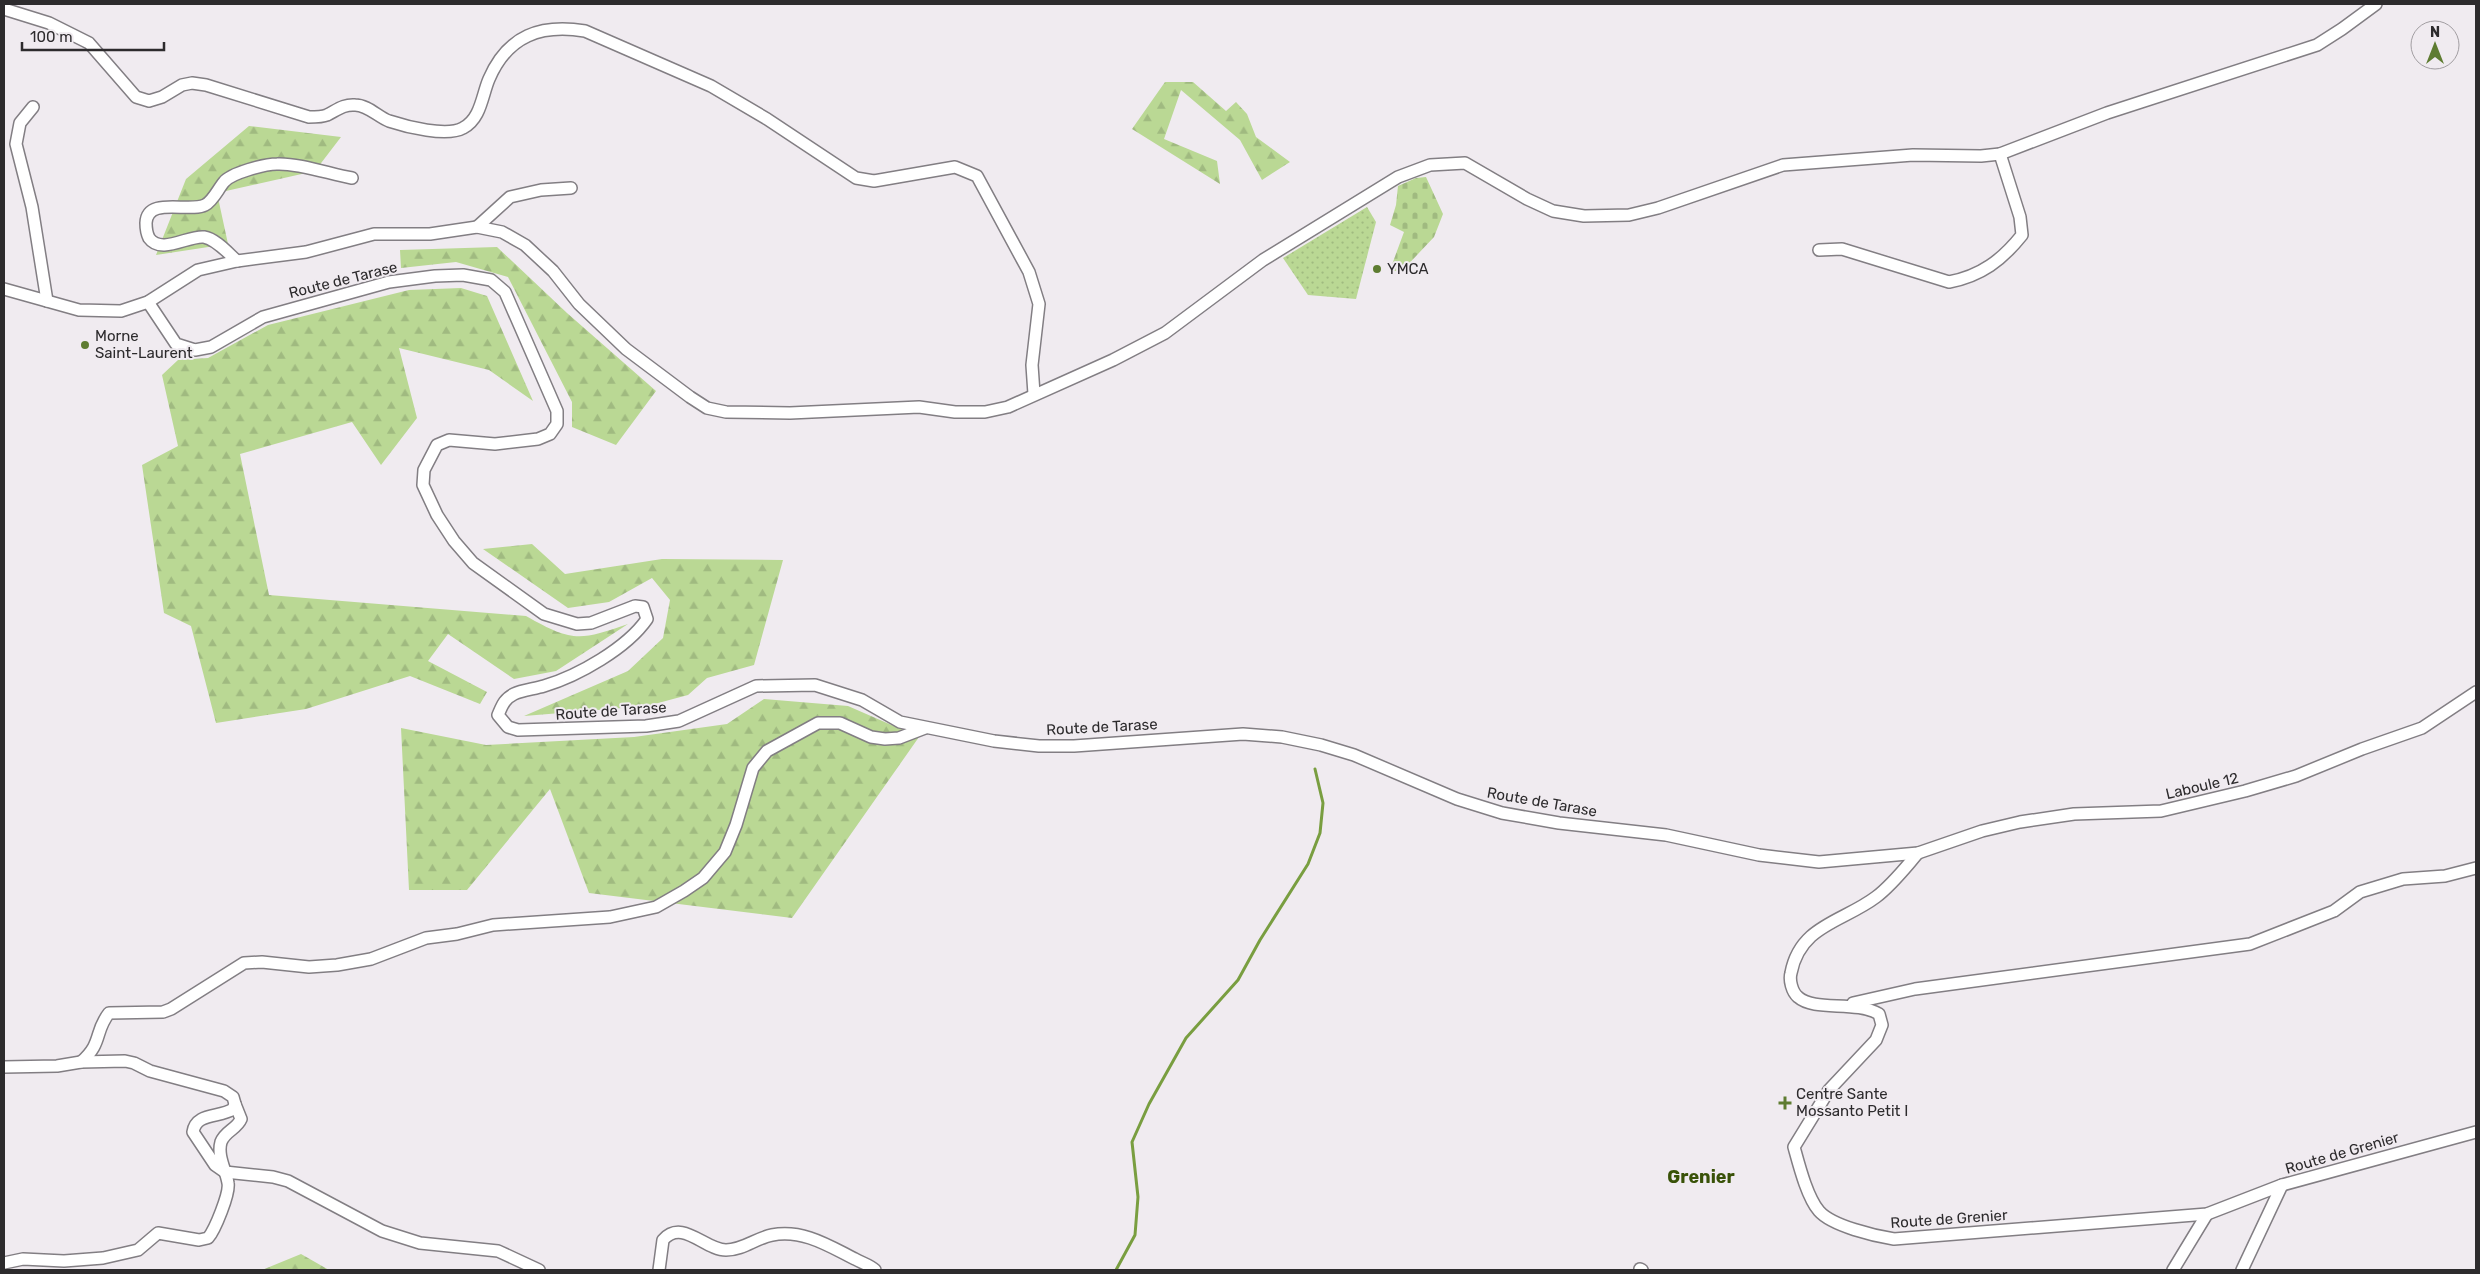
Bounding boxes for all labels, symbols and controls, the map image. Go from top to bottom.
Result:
scale bar [22,20,165,52]
north arrow [2410,20,2460,70]
text: N [2430,24,2440,41]
text: 100 m [30,28,72,46]
street label: Route de Tarase [287,258,399,302]
place label: YMCA [1387,260,1429,278]
marker: YMCA [1371,263,1383,275]
place label: Morne Saint-Laurent [95,327,193,362]
marker: Morne Saint-Laurent [79,339,91,351]
street label: Route de Tarase [555,698,667,724]
street label: Route de Tarase [1046,715,1158,739]
street label: Laboule 12 [2164,769,2240,803]
street label: Route de Tarase [1486,783,1598,821]
place label: Centre Sante Mossanto Petit I [1796,1085,1908,1120]
marker: Centre Sante Mossanto Petit I [1778,1096,1792,1110]
street label: Route de Grenier [2283,1128,2401,1178]
district label: Grenier [1667,1166,1735,1188]
street label: Route de Grenier [1890,1206,2008,1232]

